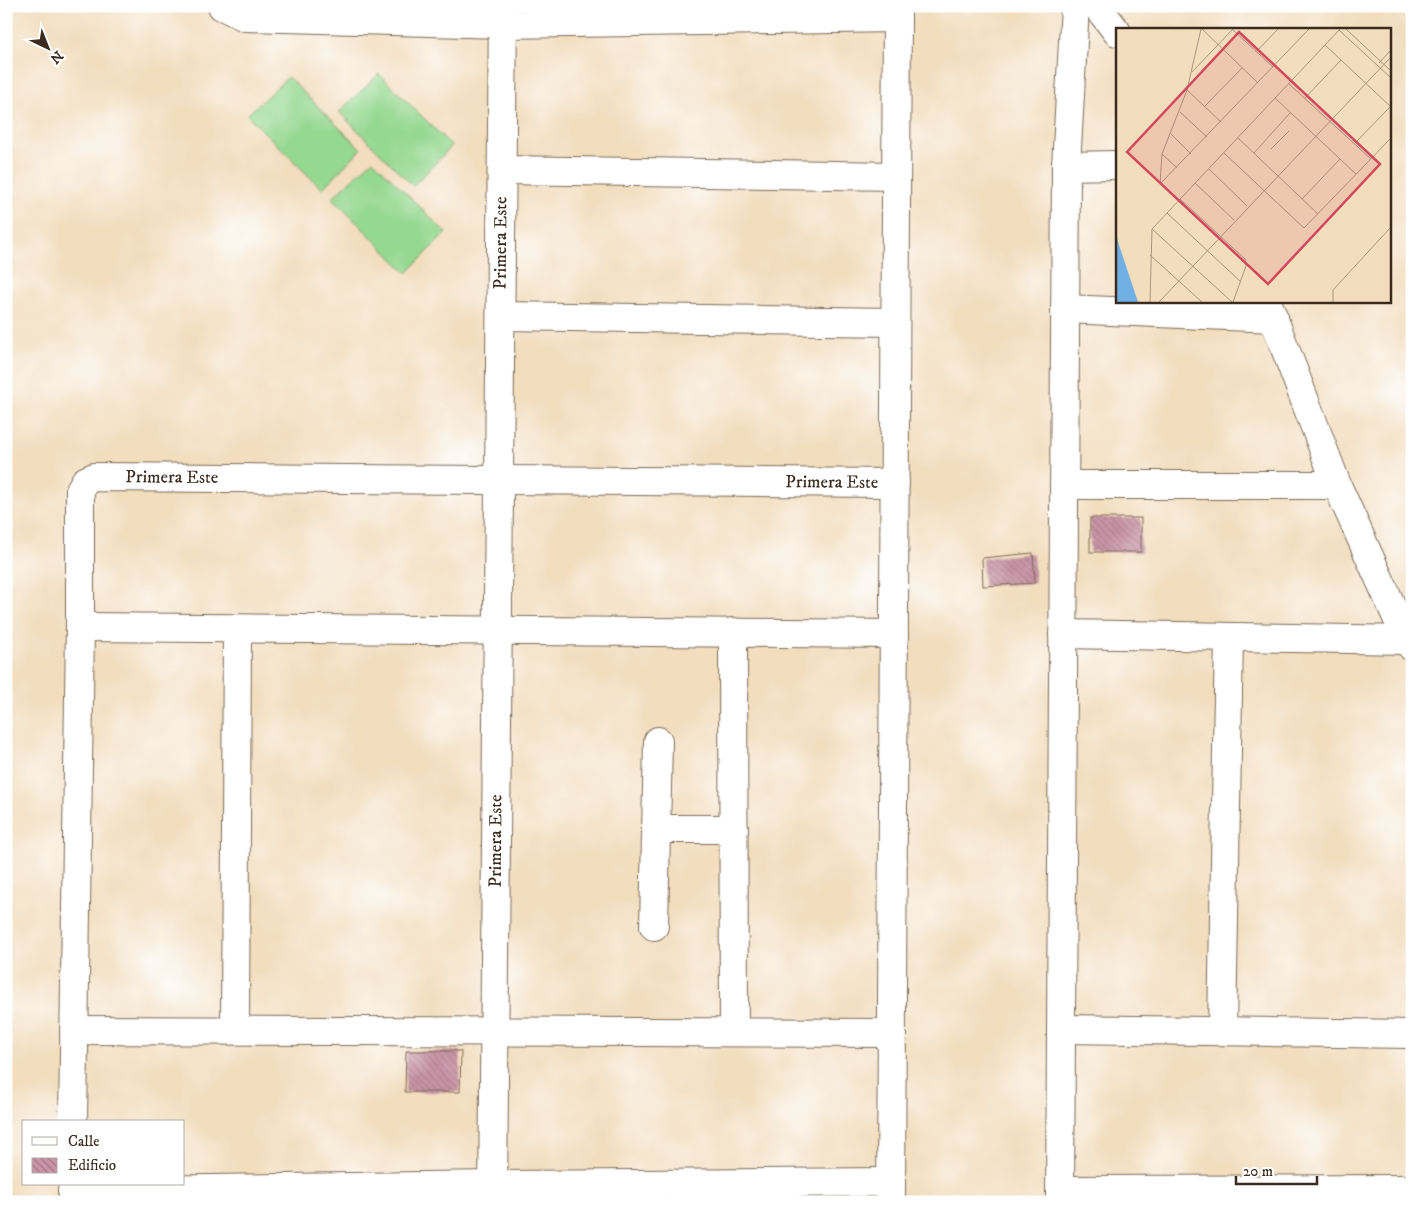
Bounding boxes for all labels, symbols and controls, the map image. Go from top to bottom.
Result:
north arrow [22,22,72,72]
inset map [1116,28,1390,302]
text: N [45,46,67,68]
street label: Primera Este [490,196,512,290]
street label: Primera Este [125,466,218,489]
street label: Primera Este [785,471,878,494]
street label: Primera Este [485,794,507,888]
legend [22,1120,185,1186]
text: Calle [68,1132,100,1151]
scale bar [1236,1153,1317,1185]
text: Edificio [68,1156,116,1175]
text: 20 m [1243,1162,1273,1181]

